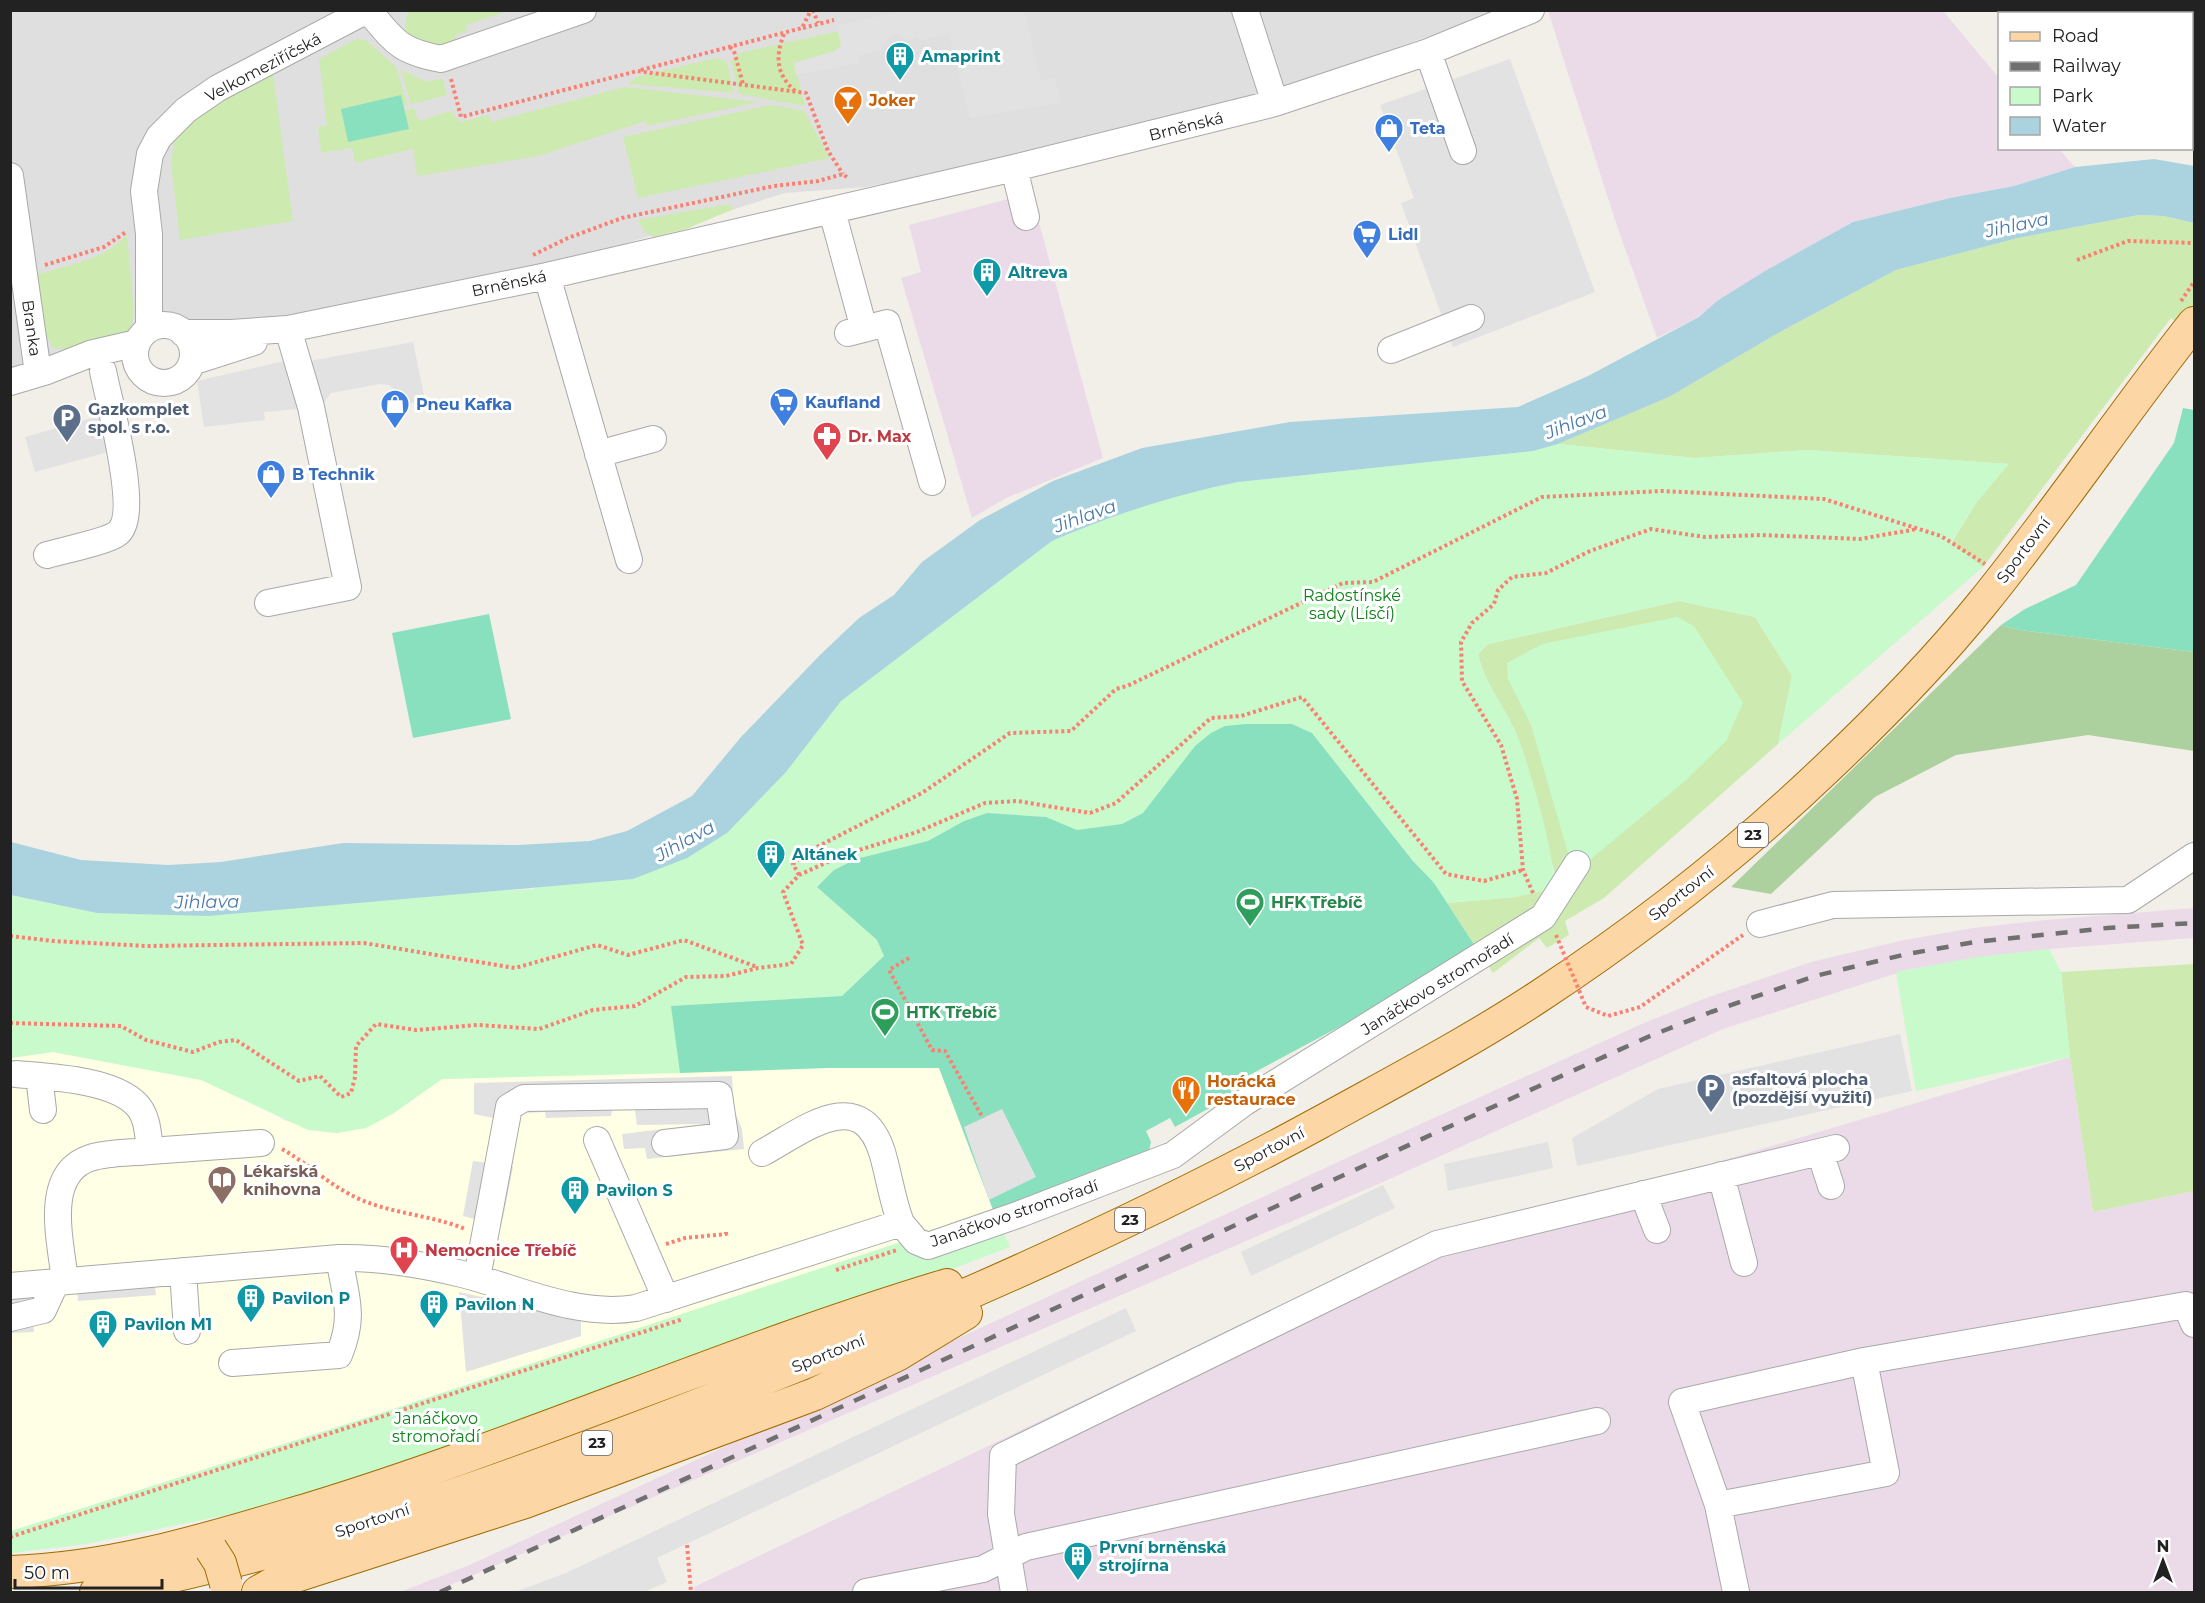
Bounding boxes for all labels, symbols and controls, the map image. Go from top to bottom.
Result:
legend [1998,12,2193,150]
text: Road [2052,25,2099,47]
street label: Velkomeziříčská [202,29,325,106]
building icon: Amaprint [884,40,916,82]
place label: Amaprint [920,47,1001,66]
text: Railway [2052,55,2121,77]
bar icon: Joker [832,84,864,126]
text: Park [2052,85,2093,107]
place label: Joker [868,91,915,110]
street label: Brněnská [1147,108,1225,145]
shop icon: Teta [1373,112,1405,154]
text: Water [2052,115,2107,137]
place label: Teta [1410,119,1446,138]
water label: Jihlava [1982,208,2051,243]
supermarket icon: Lidl [1351,218,1383,260]
place label: Lidl [1388,225,1418,244]
building icon: Altreva [971,256,1003,298]
place label: Altreva [1007,263,1068,282]
street label: Brněnská [470,266,548,301]
street label: Branka [18,299,45,358]
supermarket icon: Kaufland [768,386,800,428]
shop icon: Pneu Kafka [379,388,411,430]
place label: Kaufland [805,393,881,412]
place label: Pneu Kafka [416,395,512,414]
place label: Gazkomplet spol. s r.o. [88,400,189,437]
water label: Jihlava [1541,400,1610,444]
parking icon: Gazkomplet spol. s r.o. [51,402,83,444]
pharmacy icon: Dr. Max [811,420,843,462]
place label: Dr. Max [848,427,912,446]
shop icon: B Technik [255,458,287,500]
place label: B Technik [292,465,375,484]
water label: Jihlava [1050,495,1119,538]
street label: Sportovní [1993,513,2055,587]
park label: Radostínské sady (Lísčí) [1303,586,1401,623]
water label: Jihlava [651,816,719,867]
road number: 23 [1738,823,1768,847]
building icon: Altánek [755,838,787,880]
place label: Altánek [791,845,858,864]
street label: Sportovní [1645,862,1718,925]
sports icon: HFK Třebíč [1234,886,1266,928]
water label: Jihlava [174,890,239,914]
place label: HFK Třebíč [1271,893,1363,912]
street label: Janáčkovo stromořadí [1357,929,1518,1040]
sports icon: HTK Třebíč [869,996,901,1038]
place label: HTK Třebíč [906,1003,998,1022]
place label: asfaltová plocha (pozdější využití) [1732,1070,1872,1107]
place label: Horácká restaurace [1207,1072,1296,1109]
parking icon: asfaltová plocha (pozdější využití) [1695,1072,1727,1114]
restaurant icon: Horácká restaurace [1170,1074,1202,1116]
street label: Sportovní [1231,1123,1308,1176]
place label: Lékařská knihovna [243,1162,321,1199]
library icon: Lékařská knihovna [206,1164,238,1206]
building icon: Pavilon S [559,1174,591,1216]
street label: Janáčkovo stromořadí [927,1176,1101,1251]
place label: Pavilon S [596,1181,673,1200]
road number: 23 [1115,1208,1145,1232]
hospital icon: Nemocnice Třebíč [388,1234,420,1276]
place label: Nemocnice Třebíč [425,1241,577,1260]
building icon: Pavilon P [235,1282,267,1324]
building icon: Pavilon N [418,1288,450,1330]
place label: Pavilon P [272,1289,350,1308]
place label: Pavilon N [455,1295,534,1314]
building icon: Pavilon M1 [87,1308,119,1350]
place label: Pavilon M1 [124,1315,212,1334]
street label: Sportovní [789,1330,868,1377]
park label: Janáčkovo stromořadí [392,1409,481,1446]
road number: 23 [582,1431,612,1455]
street label: Sportovní [333,1499,412,1541]
north arrow [2133,1531,2193,1591]
text: N [2157,1537,2169,1556]
place label: První brněnská strojírna [1099,1538,1227,1575]
building icon: První brněnská strojírna [1062,1540,1094,1582]
scale bar [15,1552,162,1590]
text: 50 m [24,1562,70,1584]

